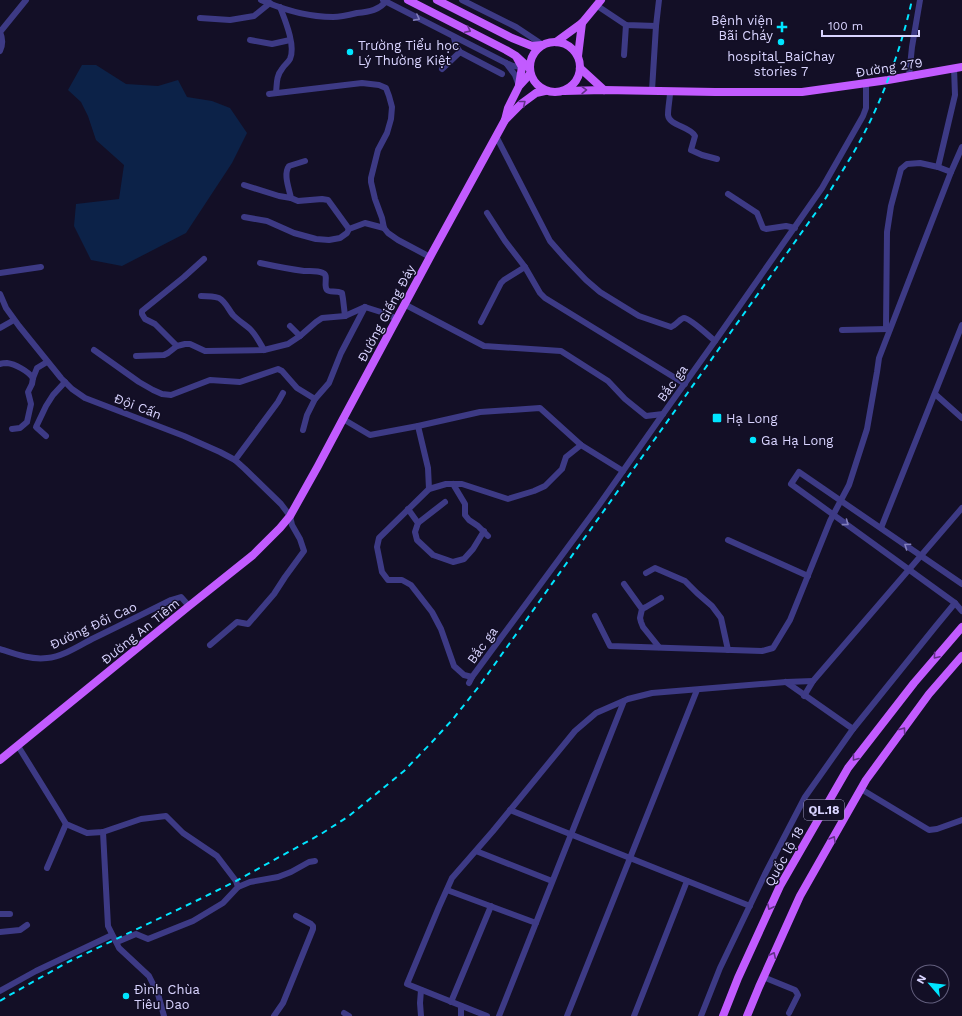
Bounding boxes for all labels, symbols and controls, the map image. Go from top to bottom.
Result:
scale bar [822,12,919,38]
one-way arrow [413,13,420,21]
place label: Bệnh viện Bãi Cháy [711,13,773,43]
text: 100 m [828,19,863,33]
marker: Bệnh viện Bãi Cháy [776,21,788,33]
one-way arrow [464,25,471,33]
marker: hospital_BaiChay stories 7 [776,37,786,47]
place label: Trường Tiểu học Lý Thường Kiệt [358,38,459,68]
marker: Trường Tiểu học Lý Thường Kiệt [345,47,355,57]
place label: hospital_BaiChay stories 7 [727,49,835,79]
street label: Đường 279 [855,55,924,80]
one-way arrow [581,86,587,94]
one-way arrow [519,100,526,107]
street label: Đường Giếng Đáy [355,262,419,364]
street label: Bắc ga [654,361,691,405]
street label: Đội Cấn [112,391,164,422]
place label: Hạ Long [726,411,777,426]
marker: Hạ Long [711,412,723,424]
place label: Ga Hạ Long [761,433,833,448]
marker: Ga Hạ Long [748,435,758,445]
one-way arrow [841,518,848,525]
one-way arrow [904,543,911,551]
street label: Đường An Tiêm [98,595,182,667]
street label: Đường Đồi Cao [47,599,139,652]
street label: Bắc ga [464,623,501,667]
one-way arrow [934,652,941,659]
one-way arrow [898,727,906,734]
one-way arrow [853,753,860,760]
road number: QL.18 [804,800,844,820]
street label: Quốc lộ 18 [762,824,807,889]
one-way arrow [828,836,835,843]
one-way arrow [767,904,775,911]
one-way arrow [769,951,777,958]
north arrow [910,964,950,1004]
text: N [914,973,929,986]
place label: Đình Chùa Tiêu Dao [134,982,200,1012]
marker: Đình Chùa Tiêu Dao [121,991,131,1001]

